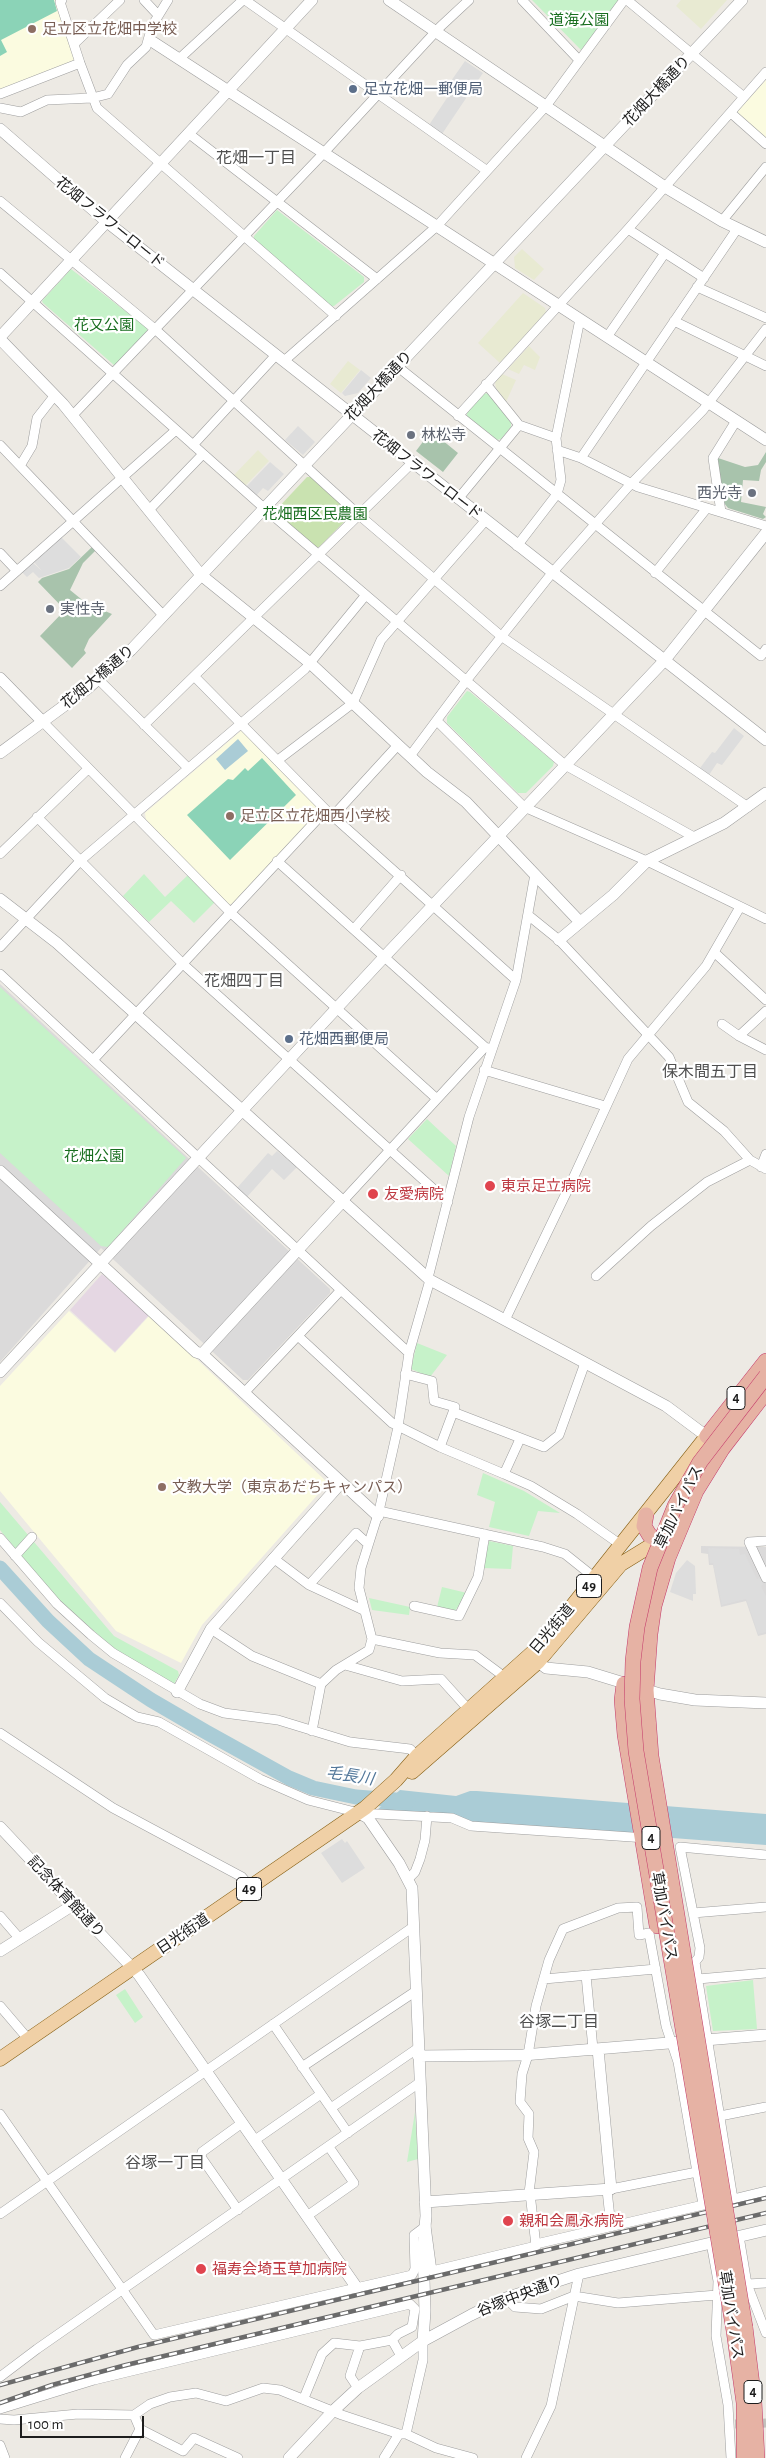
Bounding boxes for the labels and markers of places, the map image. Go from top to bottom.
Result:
place label: 足立区立花畑中学校 [42,20,177,38]
marker: 足立区立花畑中学校 [26,23,38,35]
place label: 足立花畑一郵便局 [363,80,483,98]
marker: 足立花畑一郵便局 [347,83,359,95]
place label: 林松寺 [421,426,466,444]
marker: 林松寺 [405,429,417,441]
place label: 西光寺 [697,484,742,502]
marker: 西光寺 [746,487,758,499]
place label: 実性寺 [60,600,105,618]
marker: 実性寺 [44,603,56,615]
place label: 足立区立花畑西小学校 [240,807,390,825]
marker: 足立区立花畑西小学校 [224,810,236,822]
place label: 花畑西郵便局 [299,1030,389,1048]
marker: 花畑西郵便局 [283,1033,295,1045]
place label: 東京足立病院 [501,1177,591,1195]
marker: 東京足立病院 [483,1179,497,1193]
place label: 友愛病院 [384,1185,444,1203]
marker: 友愛病院 [366,1187,380,1201]
place label: 文教大学（東京あだちキャンパス） [172,1478,412,1496]
marker: 文教大学（東京あだちキャンパス） [156,1481,168,1493]
place label: 親和会鳳永病院 [519,2212,624,2230]
marker: 親和会鳳永病院 [501,2214,515,2228]
place label: 福寿会埼玉草加病院 [212,2260,347,2278]
marker: 福寿会埼玉草加病院 [194,2262,208,2276]

